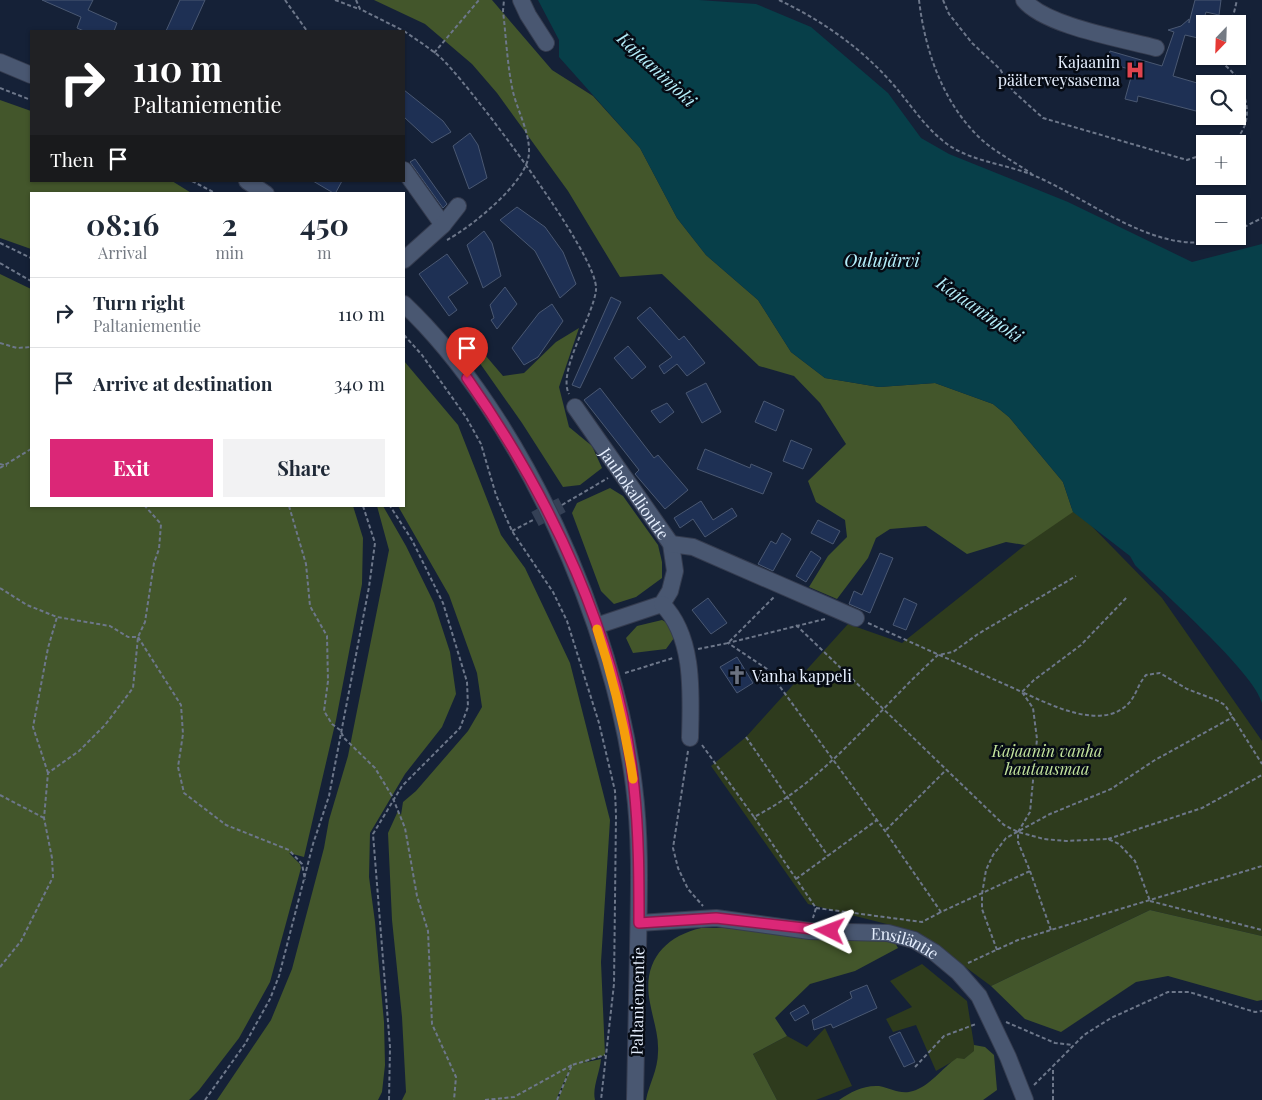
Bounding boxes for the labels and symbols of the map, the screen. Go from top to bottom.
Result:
north arrow [1196,15,1246,65]
water label: Kajaaninjoki [612,26,702,112]
place label: Kajaanin pääterveysasema [998,51,1120,90]
hospital icon: Kajaanin pääterveysasema [1124,59,1146,81]
water label: Oulujärvi [844,248,920,272]
water label: Kajaaninjoki [931,270,1028,348]
pin [446,327,488,378]
street label: Jauhokalliontie [595,442,675,543]
church icon: Vanha kappeli [726,664,748,686]
place label: Vanha kappeli [751,665,852,686]
park label: Kajaanin vanha hautausmaa [991,740,1102,779]
position arrow [803,904,855,956]
street label: Ensiläntie [871,922,944,963]
street label: Paltaniementie [626,947,648,1055]

